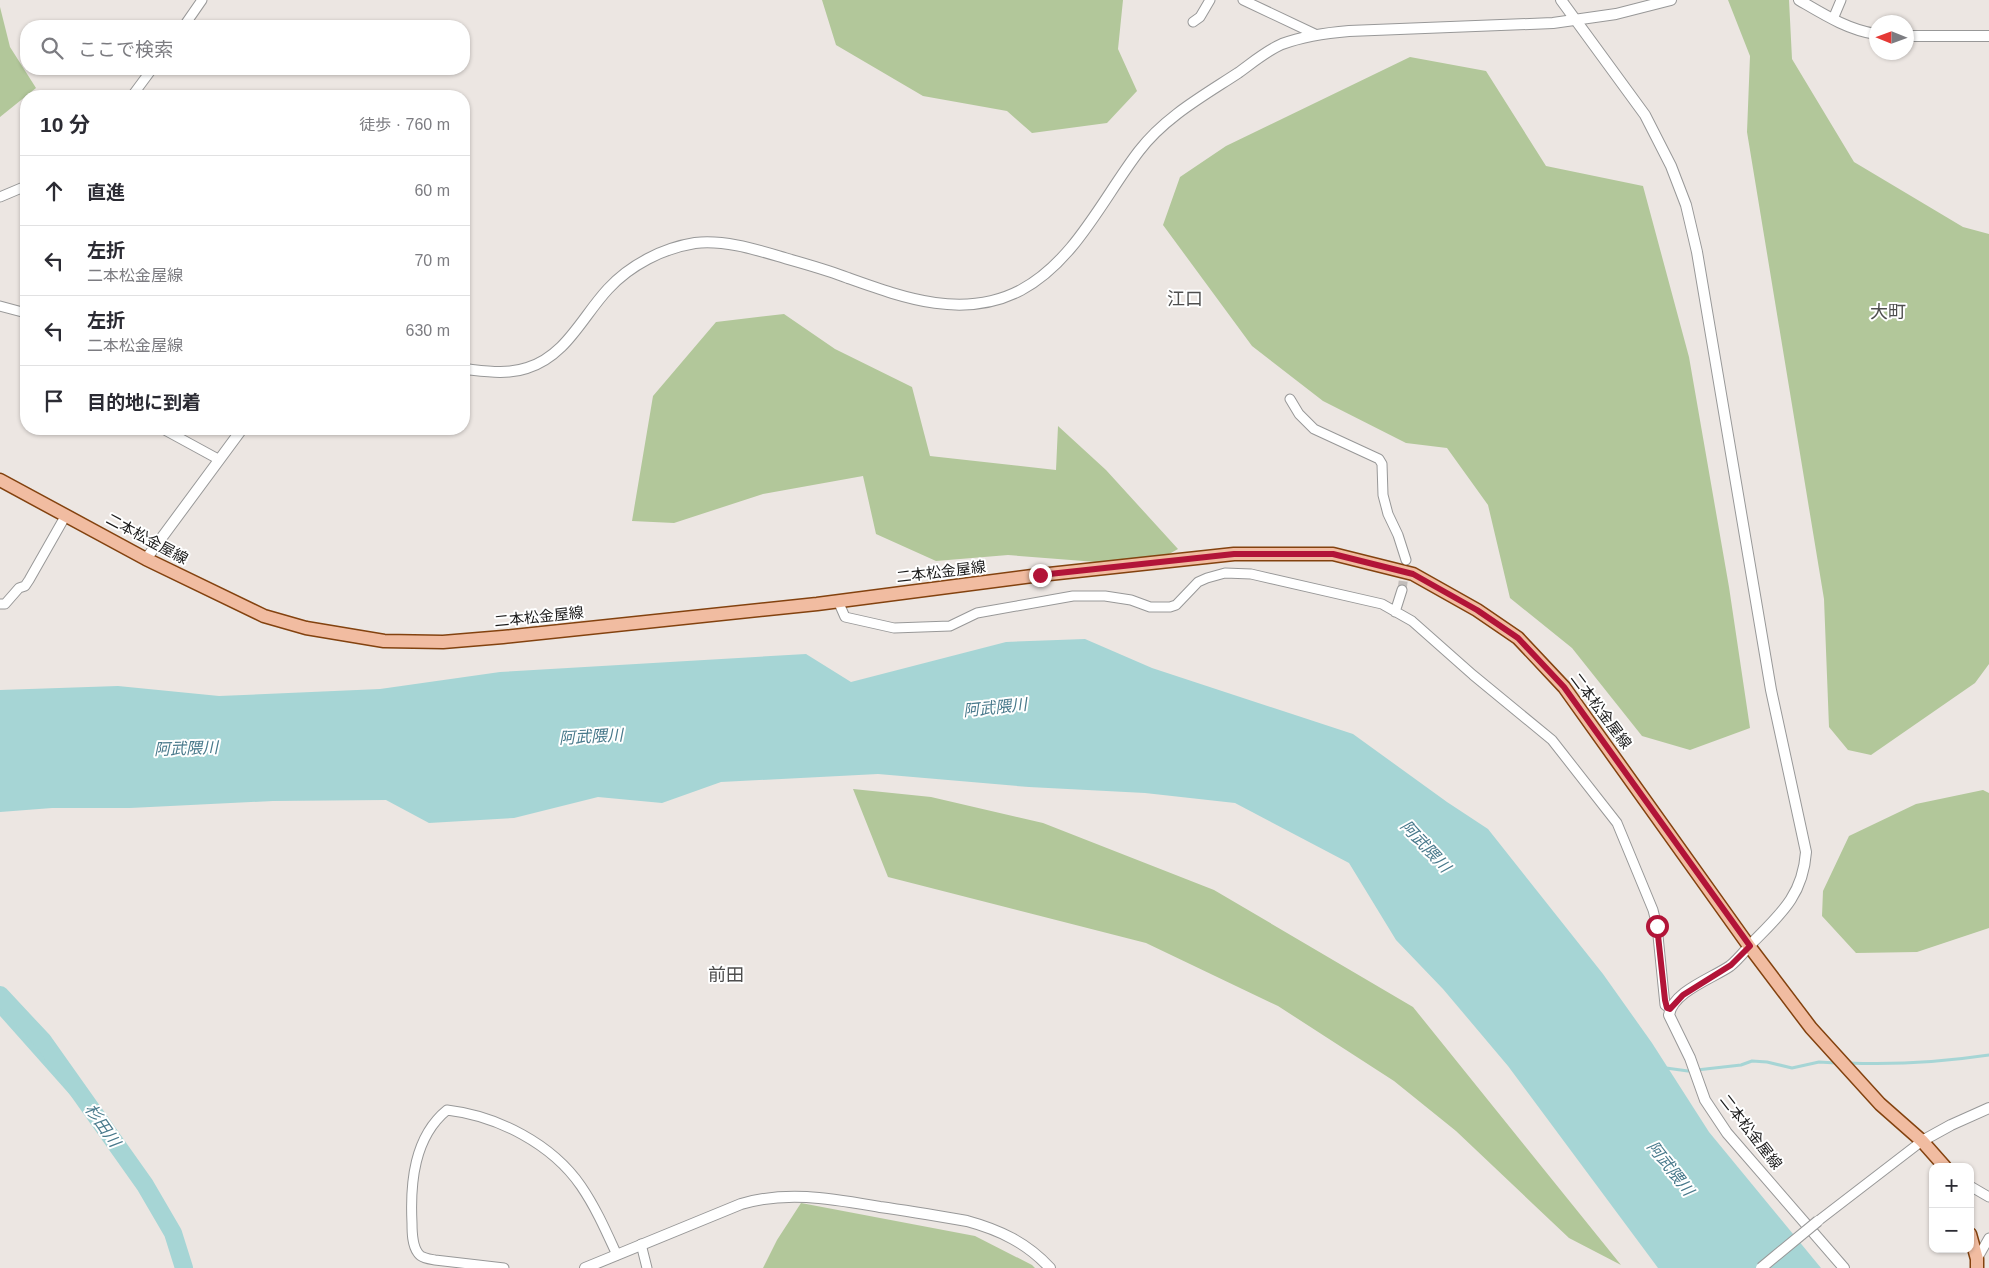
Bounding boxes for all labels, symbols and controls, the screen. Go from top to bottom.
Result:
north arrow [1869,15,1914,60]
search box [20,20,470,75]
icon: search [38,34,66,62]
text: ここで検索 [78,39,173,60]
text: 10 分 [40,113,90,136]
text: 徒歩 · 760 m [359,116,450,133]
icon: ahead [40,177,68,205]
text: 直進 [87,182,125,203]
text: 60 m [414,182,450,199]
text: 左折 [87,240,125,261]
icon: left [40,247,68,275]
text: 70 m [414,252,450,269]
text: 二本松金屋線 [87,267,183,284]
district label: 江口 [1167,289,1203,309]
district label: 大町 [1870,302,1906,322]
text: 左折 [87,310,125,331]
icon: left [40,317,68,345]
text: 630 m [406,322,450,339]
text: 二本松金屋線 [87,337,183,354]
icon: arrive [40,387,68,415]
text: 目的地に到着 [87,392,201,413]
street label: 二本松金屋線 [104,510,191,567]
street label: 二本松金屋線 [895,558,987,585]
route end [1029,564,1052,587]
street label: 二本松金屋線 [493,603,585,630]
street label: 二本松金屋線 [1568,670,1635,752]
water label: 阿武隈川 [962,695,1030,719]
water label: 阿武隈川 [559,726,625,747]
water label: 阿武隈川 [154,739,220,758]
water label: 阿武隈川 [1398,817,1455,877]
route start [1646,915,1669,938]
district label: 前田 [708,965,744,985]
street label: 二本松金屋線 [1717,1091,1786,1172]
water label: 杉田川 [82,1101,124,1151]
water label: 阿武隈川 [1644,1138,1698,1200]
map controls [1929,1163,1974,1253]
button: + [1929,1163,1974,1208]
button: − [1929,1208,1974,1253]

